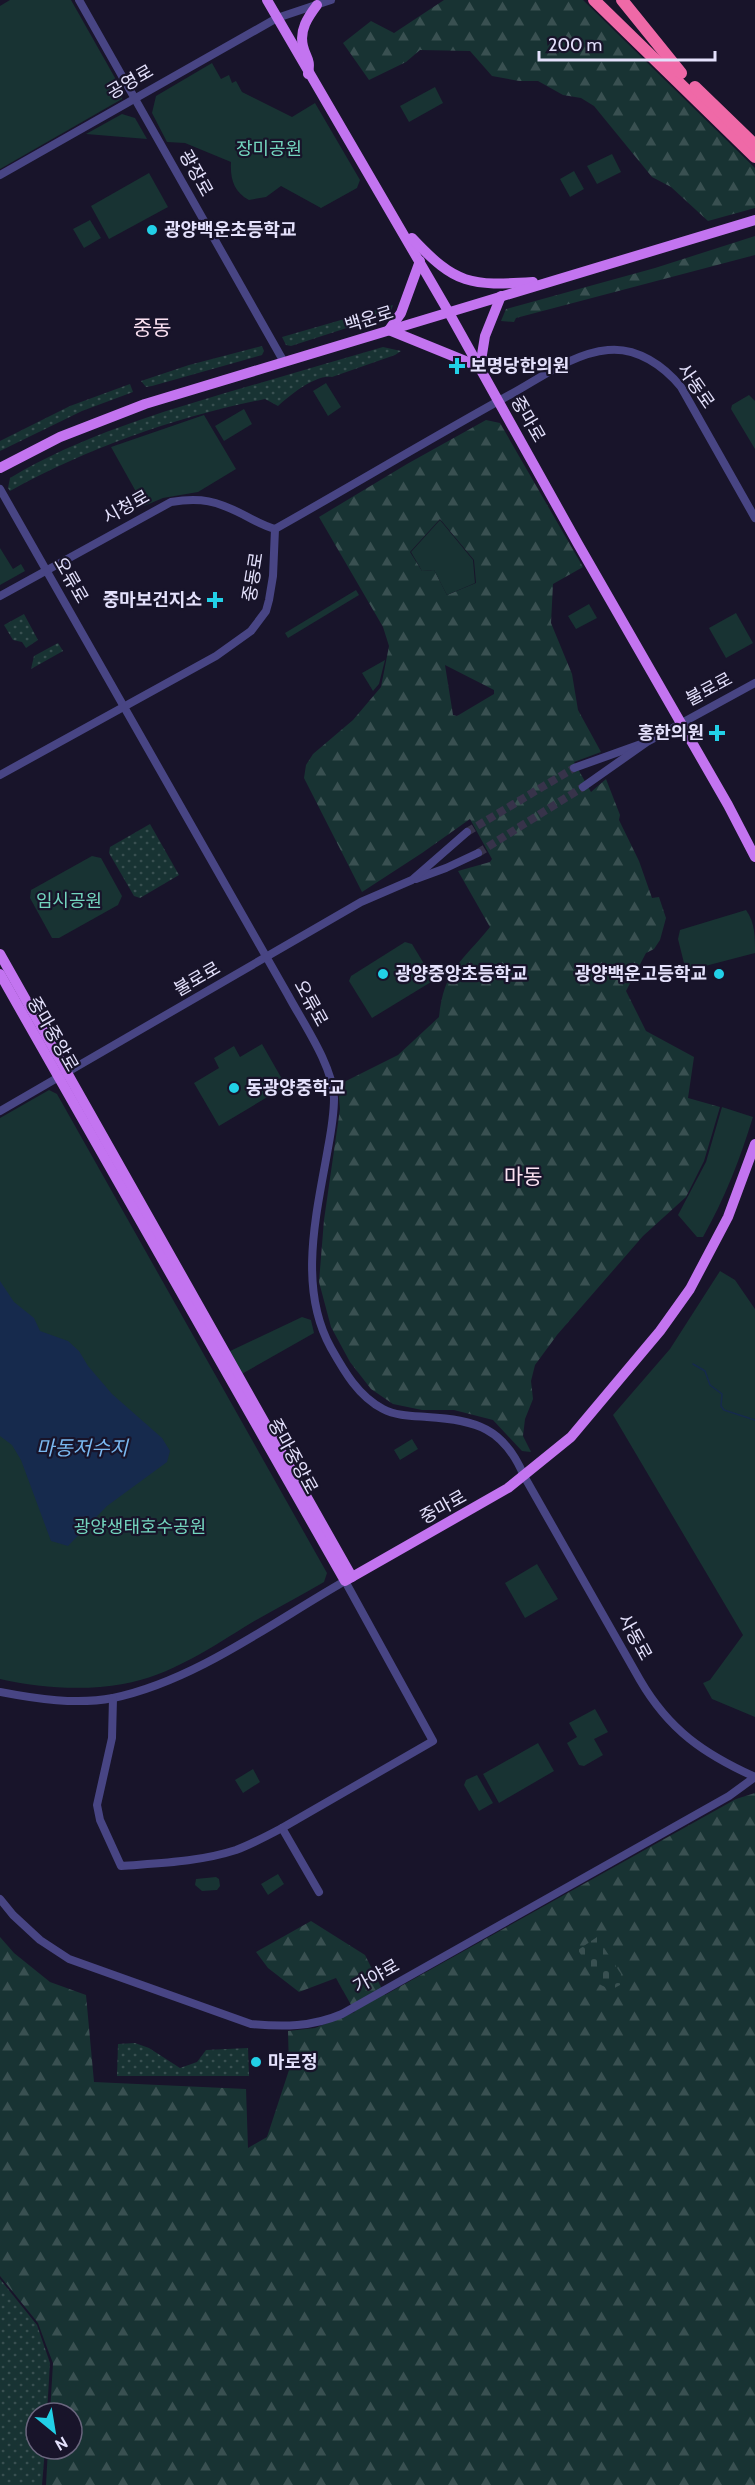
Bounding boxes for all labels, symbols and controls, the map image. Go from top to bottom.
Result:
scale bar [539,24,714,62]
text: 200 m [548,34,602,56]
street label: 공영로 [103,60,157,104]
park label: 장미공원 [236,138,302,160]
street label: 광장로 [174,146,218,200]
place label: 광양백운초등학교 [164,219,296,241]
marker: 광양백운초등학교 [145,223,159,237]
street label: 백운로 [342,301,396,337]
district label: 중동 [133,315,171,340]
place label: 보명당한의원 [470,355,569,377]
marker: 보명당한의원 [448,357,466,375]
street label: 사동로 [673,359,719,413]
street label: 중마로 [506,392,550,446]
street label: 시청로 [99,485,153,529]
street label: 중동로 [238,551,268,603]
street label: 오류로 [49,553,93,607]
place label: 중마보건지소 [103,589,202,611]
marker: 중마보건지소 [206,591,224,609]
street label: 불로로 [682,668,736,710]
place label: 홍한의원 [638,722,704,744]
marker: 홍한의원 [708,724,726,742]
park label: 임시공원 [36,890,102,912]
street label: 불로로 [170,957,224,1001]
place label: 광양중앙초등학교 [395,963,527,985]
place label: 광양백운고등학교 [575,963,707,985]
marker: 광양중앙초등학교 [376,967,390,981]
marker: 광양백운고등학교 [712,967,726,981]
street label: 오류로 [289,976,333,1030]
street label: 중마중앙로 [23,993,83,1075]
place label: 동광양중학교 [246,1077,345,1099]
marker: 동광양중학교 [227,1081,241,1095]
district label: 마동 [504,1164,542,1189]
street label: 중마중앙로 [263,1414,323,1498]
water label: 마동저수지 [36,1436,130,1460]
street label: 중마로 [416,1485,470,1529]
park label: 광양생태호수공원 [74,1516,206,1538]
street label: 사동로 [613,1610,657,1664]
street label: 가야로 [349,1954,403,1998]
place label: 마로정 [268,2051,318,2073]
marker: 마로정 [249,2055,263,2069]
north arrow [24,2401,84,2461]
text: N [52,2433,71,2455]

